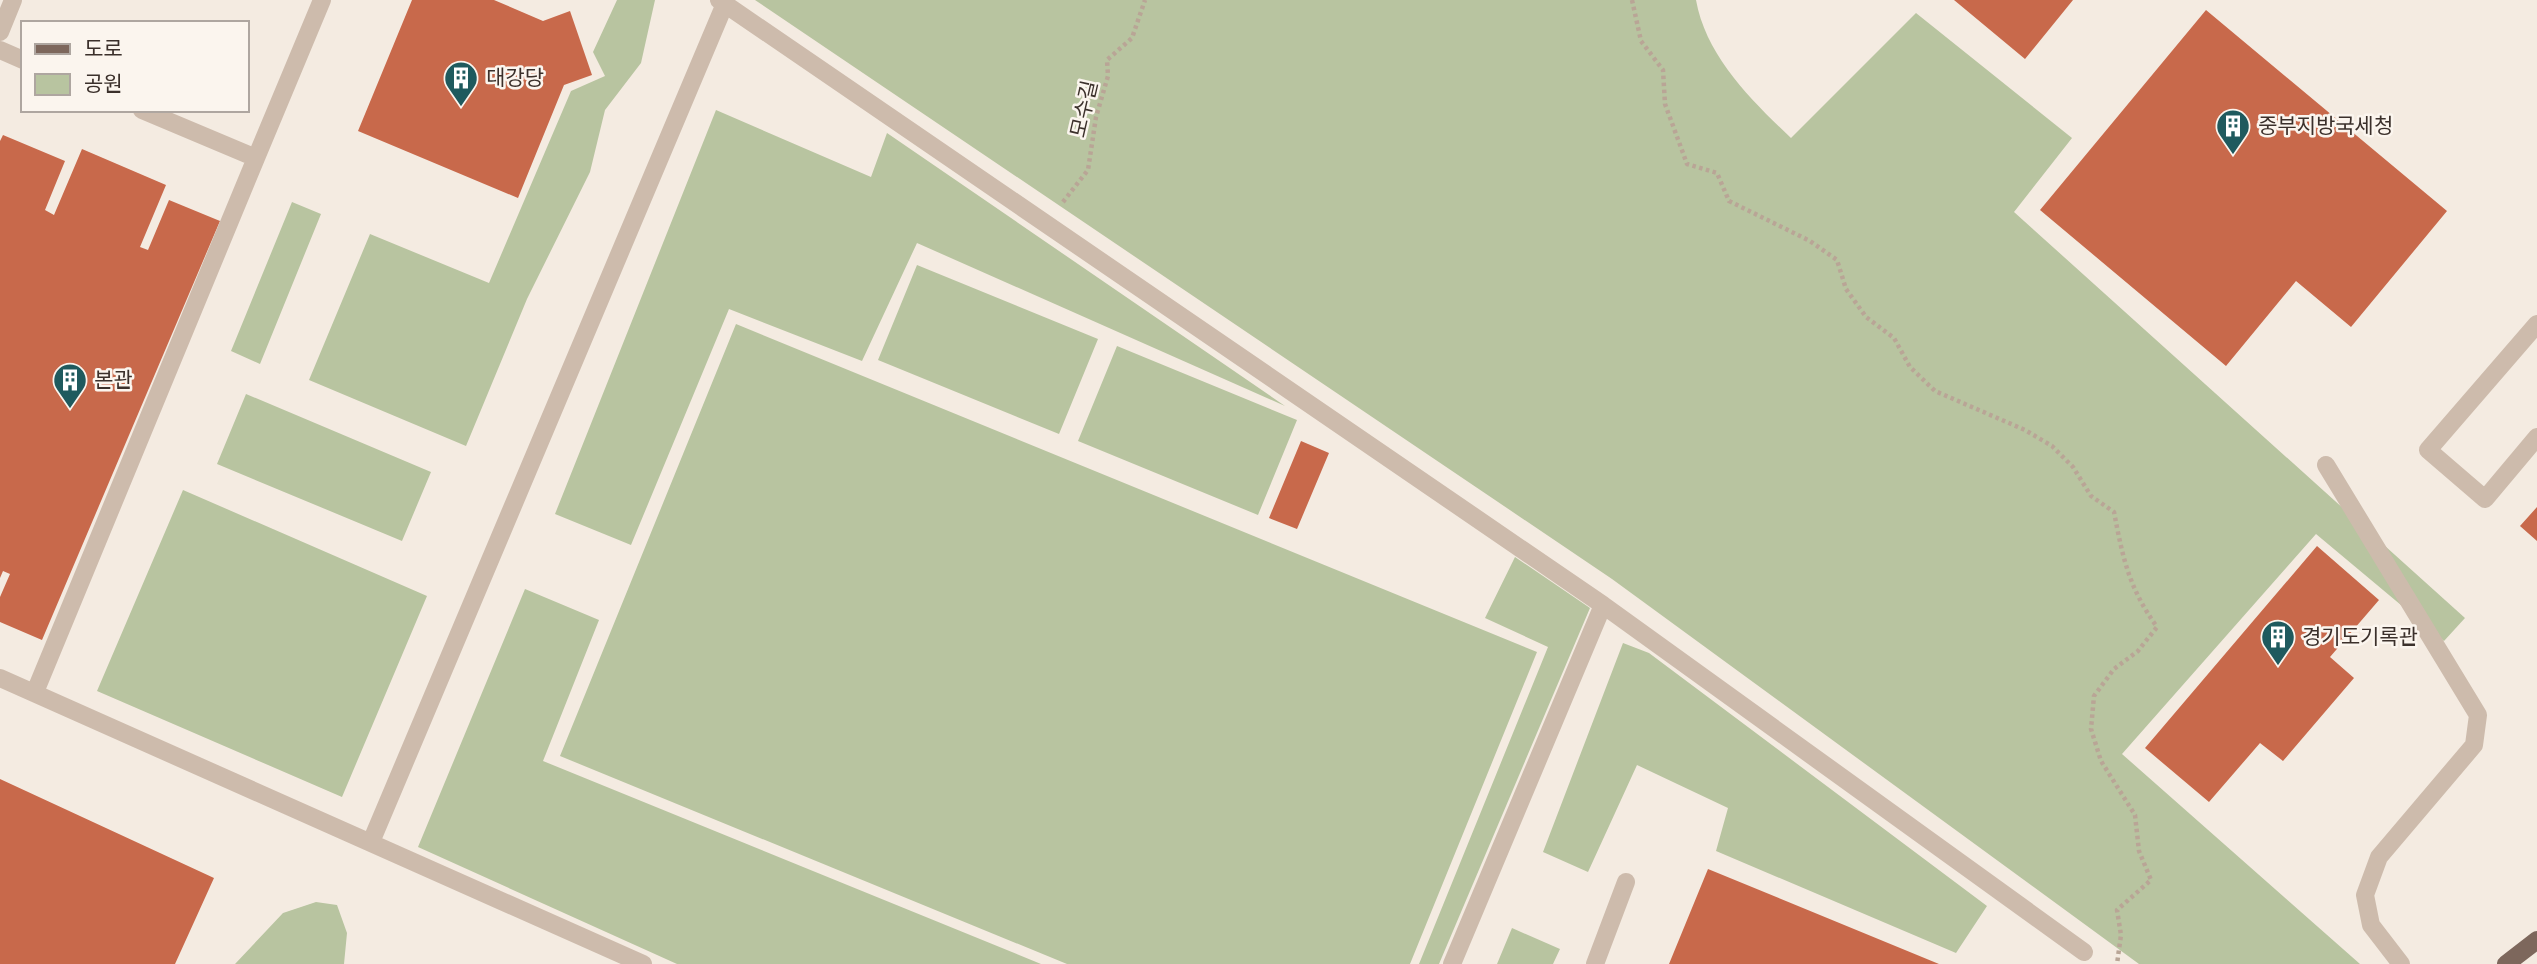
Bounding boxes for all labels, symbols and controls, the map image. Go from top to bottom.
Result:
legend [21,21,248,112]
text: 도로 [84,36,123,61]
building icon: 대강당 [442,59,480,108]
place label: 대강당 [486,65,544,90]
text: 공원 [84,71,123,96]
street label: 모수길 [1065,78,1102,140]
building icon: 중부지방국세청 [2214,107,2252,156]
place label: 중부지방국세청 [2258,113,2393,138]
building icon: 본관 [51,361,89,410]
place label: 본관 [94,367,133,392]
building icon: 경기도기록관 [2259,618,2297,667]
place label: 경기도기록관 [2302,624,2418,649]

